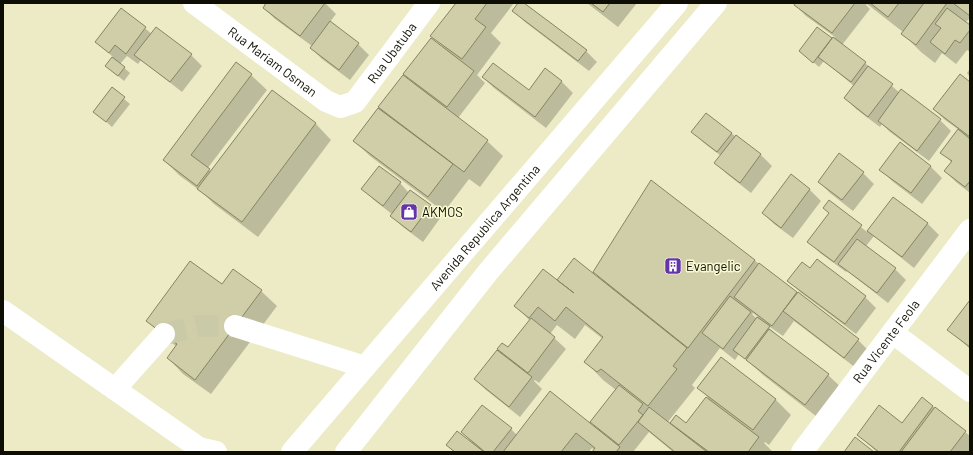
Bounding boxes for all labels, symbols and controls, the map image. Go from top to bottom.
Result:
street label: Rua Ubatuba [364,19,420,86]
street label: Rua Mariam Osman [225,23,320,100]
street label: Avenida Republica Argentina [426,161,543,294]
shop icon: AKMOS [399,202,419,222]
place label: AKMOS [422,204,463,220]
building icon: Evangelic [663,256,683,276]
place label: Evangelic [686,258,741,274]
street label: Rua Vicente Feola [849,296,923,386]

